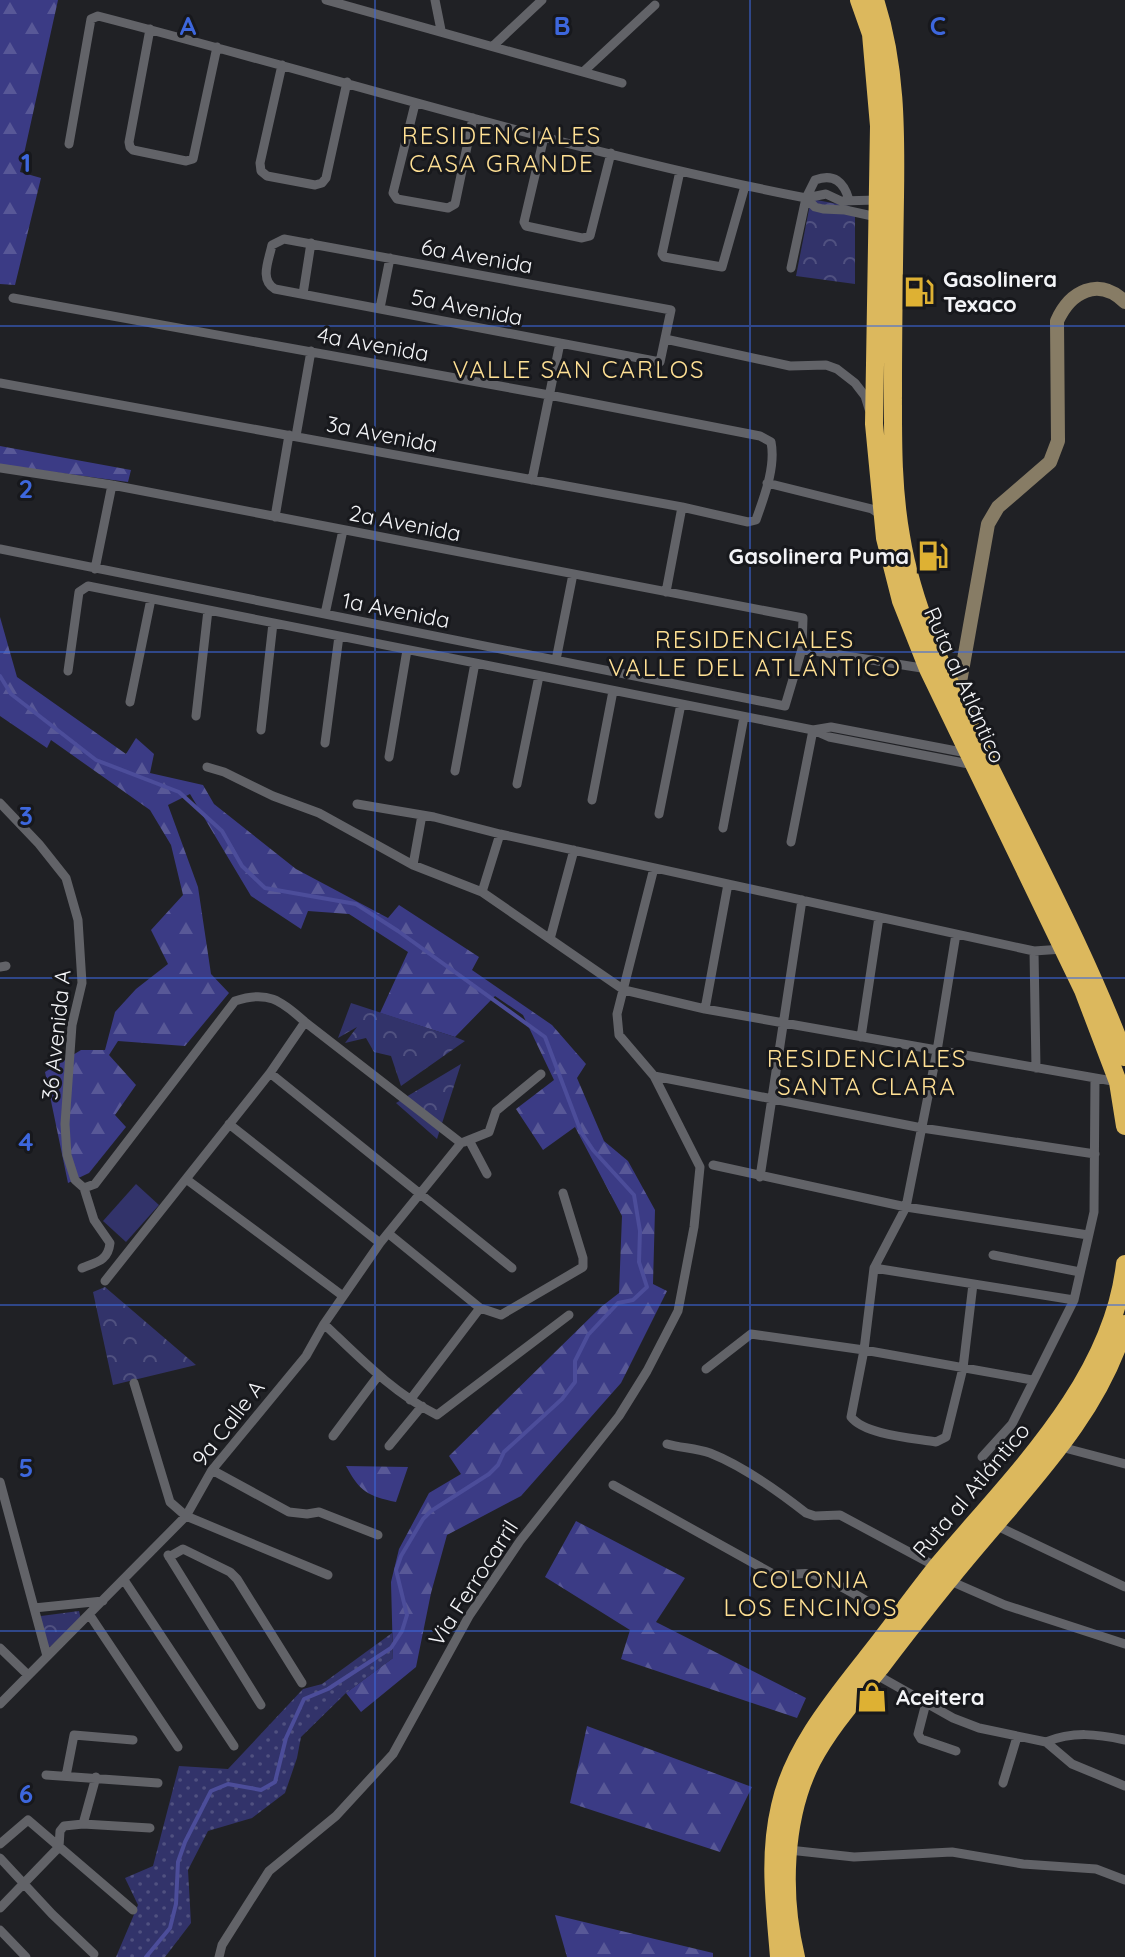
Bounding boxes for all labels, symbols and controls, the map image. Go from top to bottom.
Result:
text: A [180,9,197,42]
text: B [553,9,571,42]
text: C [930,9,946,42]
district label: RESIDENCIALES CASA GRANDE [402,120,602,178]
text: 1 [21,146,31,179]
street label: 6a Avenida [419,232,535,280]
place label: Gasolinera Texaco [943,265,1057,318]
fuel station icon: Gasolinera Texaco [902,275,936,309]
street label: 5a Avenida [409,282,525,332]
street label: 4a Avenida [315,320,431,368]
district label: VALLE SAN CARLOS [452,354,706,384]
street label: 3a Avenida [324,410,440,458]
text: 2 [19,472,33,505]
street label: 2a Avenida [347,498,463,548]
fuel station icon: Gasolinera Puma [916,539,950,573]
place label: Gasolinera Puma [729,542,909,570]
street label: 1a Avenida [340,586,452,634]
street label: Ruta al Atlántico [918,603,1012,767]
district label: RESIDENCIALES VALLE DEL ATLÁNTICO [608,624,902,682]
text: 3 [19,799,33,832]
street label: 36 Avenida A [35,968,77,1102]
district label: RESIDENCIALES SANTA CLARA [767,1043,967,1101]
text: 4 [18,1125,34,1158]
street label: 9a Calle A [186,1374,270,1472]
street label: Ruta al Atlántico [906,1417,1036,1563]
text: 5 [19,1451,33,1484]
street label: Via Ferrocarril [422,1515,524,1651]
district label: COLONIA LOS ENCINOS [723,1564,899,1622]
shop icon: Aceitera [855,1680,889,1714]
place label: Aceitera [896,1683,985,1711]
text: 6 [19,1777,33,1810]

